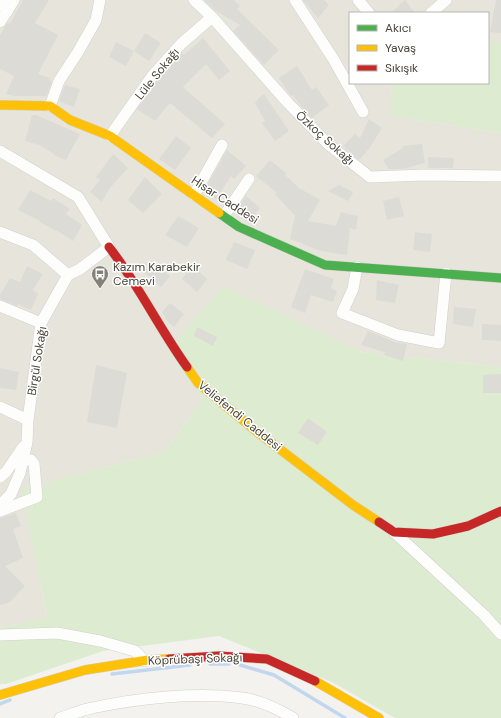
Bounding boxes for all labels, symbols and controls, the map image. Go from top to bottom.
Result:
legend [349,12,489,84]
text: Akıcı [385,20,411,36]
text: Yavaş [385,40,416,56]
street label: Lüle Sokağı [131,45,183,103]
text: Sıkışık [385,60,418,76]
street label: Özkoç Sokağı [292,107,358,169]
street label: Hisar Caddesi [188,172,262,228]
place label: Kazım Karabekir Cemevi [113,259,201,289]
bus stop icon: Kazım Karabekir Cemevi [90,264,110,289]
street label: Birgül Sokağı [24,325,50,397]
street label: Veliefendi Caddesi [195,377,285,455]
street label: Köprübaşı Sokağı [148,649,242,669]

